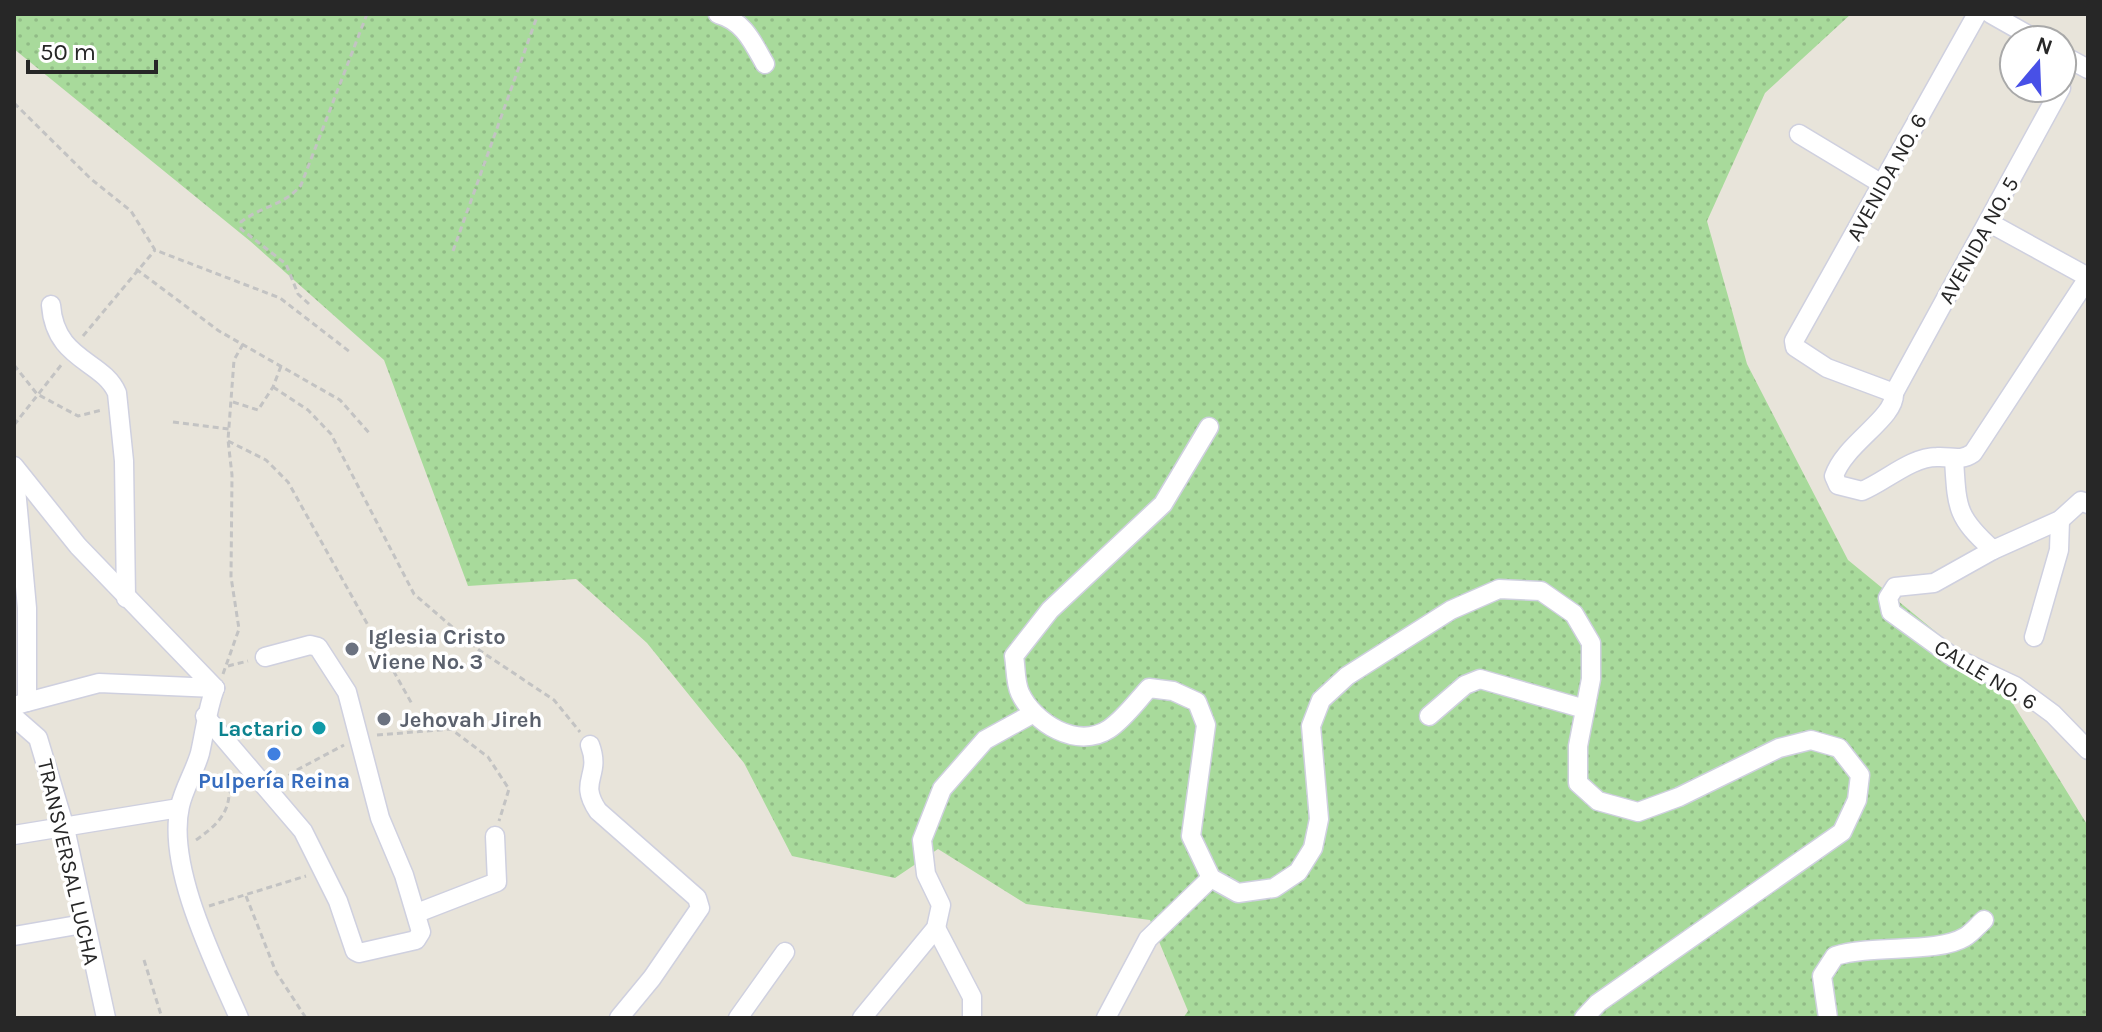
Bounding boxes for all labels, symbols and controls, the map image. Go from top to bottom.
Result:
scale bar [28,24,156,74]
north arrow [1998,24,2078,104]
text: N [2032,31,2056,61]
text: 50 m [40,38,96,66]
street label: AVENIDA NO. 6 [1841,109,1933,246]
street label: AVENIDA NO. 5 [1933,172,2024,309]
place label: Iglesia Cristo Viene No. 3 [368,624,506,675]
street label: CALLE NO. 6 [1929,634,2042,716]
marker: Iglesia Cristo Viene No. 3 [343,640,361,658]
place label: Jehovah Jireh [400,707,542,733]
marker: Jehovah Jireh [375,710,393,728]
place label: Lactario [218,716,303,742]
marker: Lactario [310,719,328,737]
marker: Pulpería Reina [265,745,283,763]
street label: TRANSVERSAL LUCHA [32,757,104,968]
place label: Pulpería Reina [198,768,350,794]

